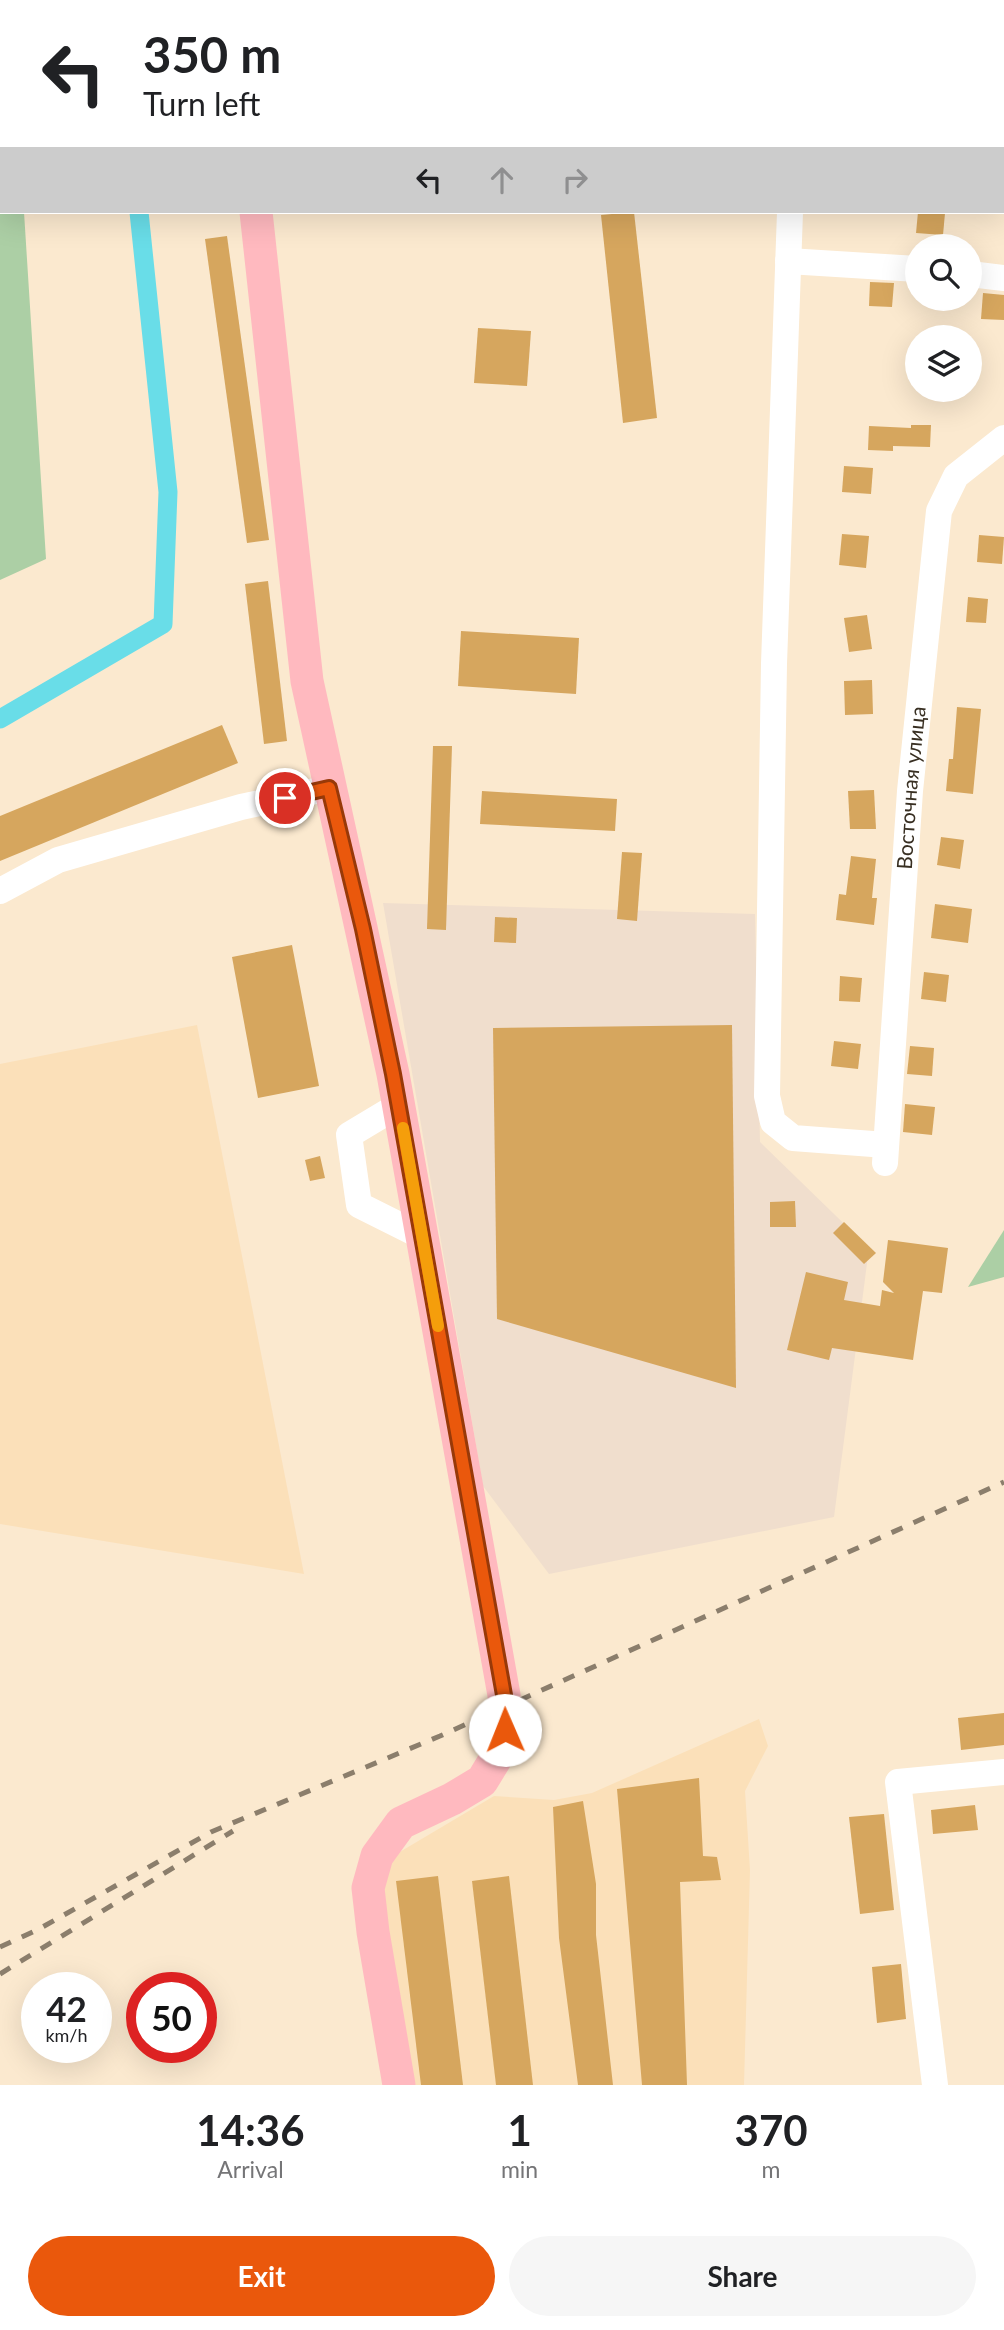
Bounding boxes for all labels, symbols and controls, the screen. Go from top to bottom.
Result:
text: 350 m [143,25,281,83]
icon: left [28,28,119,119]
text: Turn left [143,84,260,123]
icon: left [410,161,448,199]
icon: ahead [483,161,521,199]
icon: right [556,161,594,199]
map controls [905,234,982,402]
button: search [905,234,982,311]
button: layers [905,325,982,402]
street label: Восточная улица [891,705,930,870]
pin [255,768,315,828]
icon: arrive [266,779,304,817]
position arrow [468,1693,542,1767]
speed limit sign: 50 [126,1972,217,2063]
text: 42 [46,1987,87,2029]
text: km/h [45,2024,88,2046]
text: 14:36 [196,2105,305,2155]
text: 1 [507,2105,532,2155]
text: 370 [735,2105,808,2155]
text: Arrival [217,2155,284,2183]
text: min [501,2155,538,2183]
text: m [762,2155,781,2183]
button: Exit [28,2236,495,2316]
button: Share [509,2236,976,2316]

